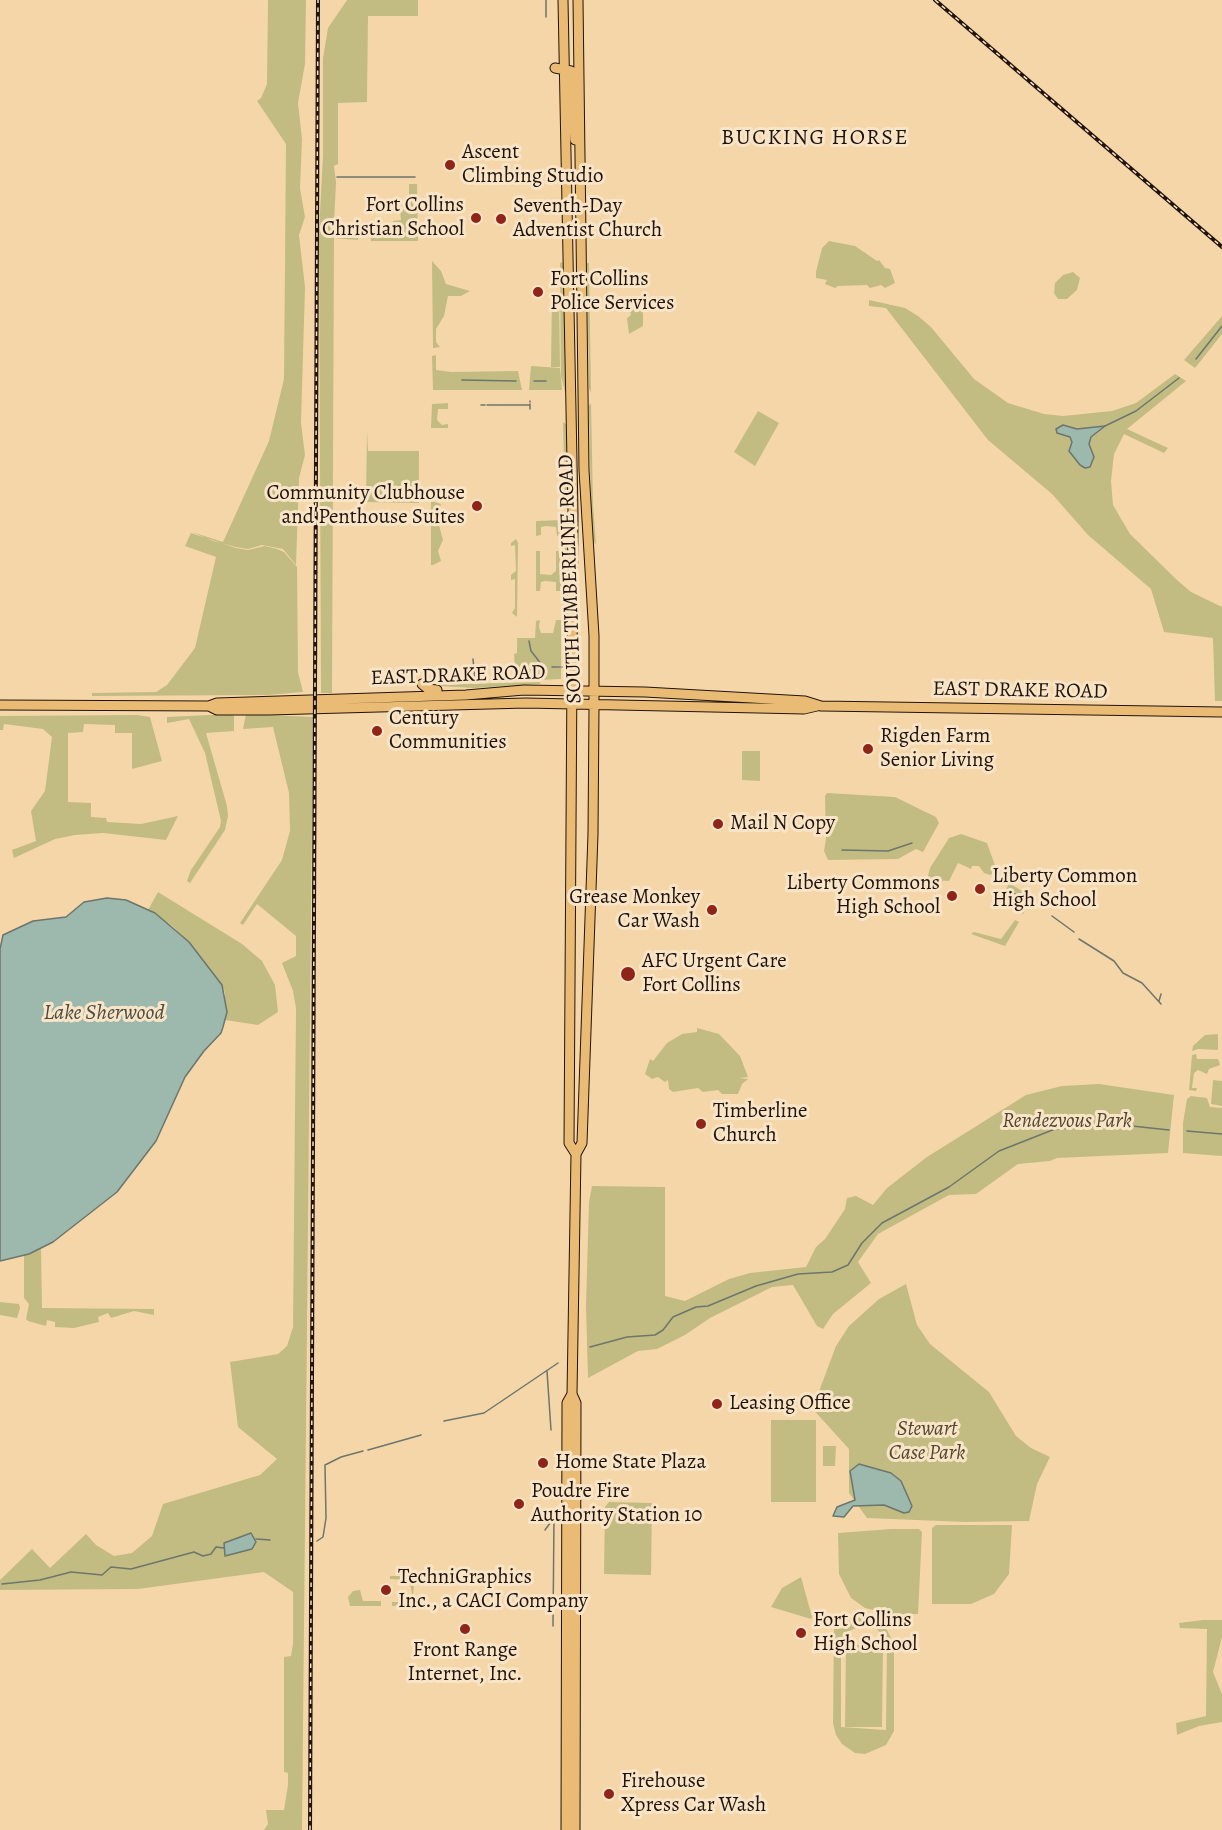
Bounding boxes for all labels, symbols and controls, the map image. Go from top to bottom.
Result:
district label: BUCKING HORSE [721,126,909,152]
place label: Ascent Climbing Studio [462,140,604,190]
marker: Ascent Climbing Studio [443,158,457,172]
place label: Fort Collins Christian School [322,193,464,243]
place label: Seventh-Day Adventist Church [513,194,662,244]
marker: Fort Collins Christian School [469,211,483,225]
marker: Seventh-Day Adventist Church [494,212,508,226]
place label: Fort Collins Police Services [550,267,674,317]
marker: Fort Collins Police Services [531,285,545,299]
street label: SOUTH TIMBERLINE ROAD [554,454,588,704]
place label: Community Clubhouse and Penthouse Suites [266,481,465,531]
marker: Community Clubhouse and Penthouse Suites [470,499,484,513]
street label: EAST DRAKE ROAD [370,660,546,692]
street label: EAST DRAKE ROAD [932,677,1108,705]
place label: Century Communities [389,706,507,756]
marker: Century Communities [370,724,384,738]
place label: Rigden Farm Senior Living [880,724,994,774]
marker: Rigden Farm Senior Living [861,742,875,756]
place label: Mail N Copy [730,811,835,837]
marker: Mail N Copy [711,817,725,831]
place label: Liberty Common High School [992,864,1137,914]
place label: Liberty Commons High School [786,871,940,921]
marker: Liberty Common High School [973,882,987,896]
place label: Grease Monkey Car Wash [569,885,700,935]
marker: Liberty Commons High School [945,889,959,903]
marker: Grease Monkey Car Wash [705,903,719,917]
place label: AFC Urgent Care Fort Collins [642,949,787,999]
marker: AFC Urgent Care Fort Collins [619,965,637,983]
water label: Lake Sherwood [43,1001,165,1027]
place label: Timberline Church [713,1099,807,1149]
park label: Rendezvous Park [1002,1109,1132,1135]
marker: Timberline Church [694,1117,708,1131]
place label: Leasing Office [729,1391,851,1417]
marker: Leasing Office [710,1397,724,1411]
park label: Stewart Case Park [889,1417,965,1467]
place label: Home State Plaza [555,1450,706,1476]
marker: Home State Plaza [536,1456,550,1470]
place label: Poudre Fire Authority Station 10 [531,1479,702,1529]
marker: Poudre Fire Authority Station 10 [512,1497,526,1511]
place label: TechniGraphics Inc., a CACI Company [398,1565,588,1615]
marker: TechniGraphics Inc., a CACI Company [379,1583,393,1597]
place label: Fort Collins High School [813,1608,917,1658]
marker: Front Range Internet, Inc. [458,1622,472,1636]
marker: Fort Collins High School [794,1626,808,1640]
place label: Front Range Internet, Inc. [408,1638,522,1688]
place label: Firehouse Xpress Car Wash [621,1769,766,1819]
marker: Firehouse Xpress Car Wash [602,1787,616,1801]

